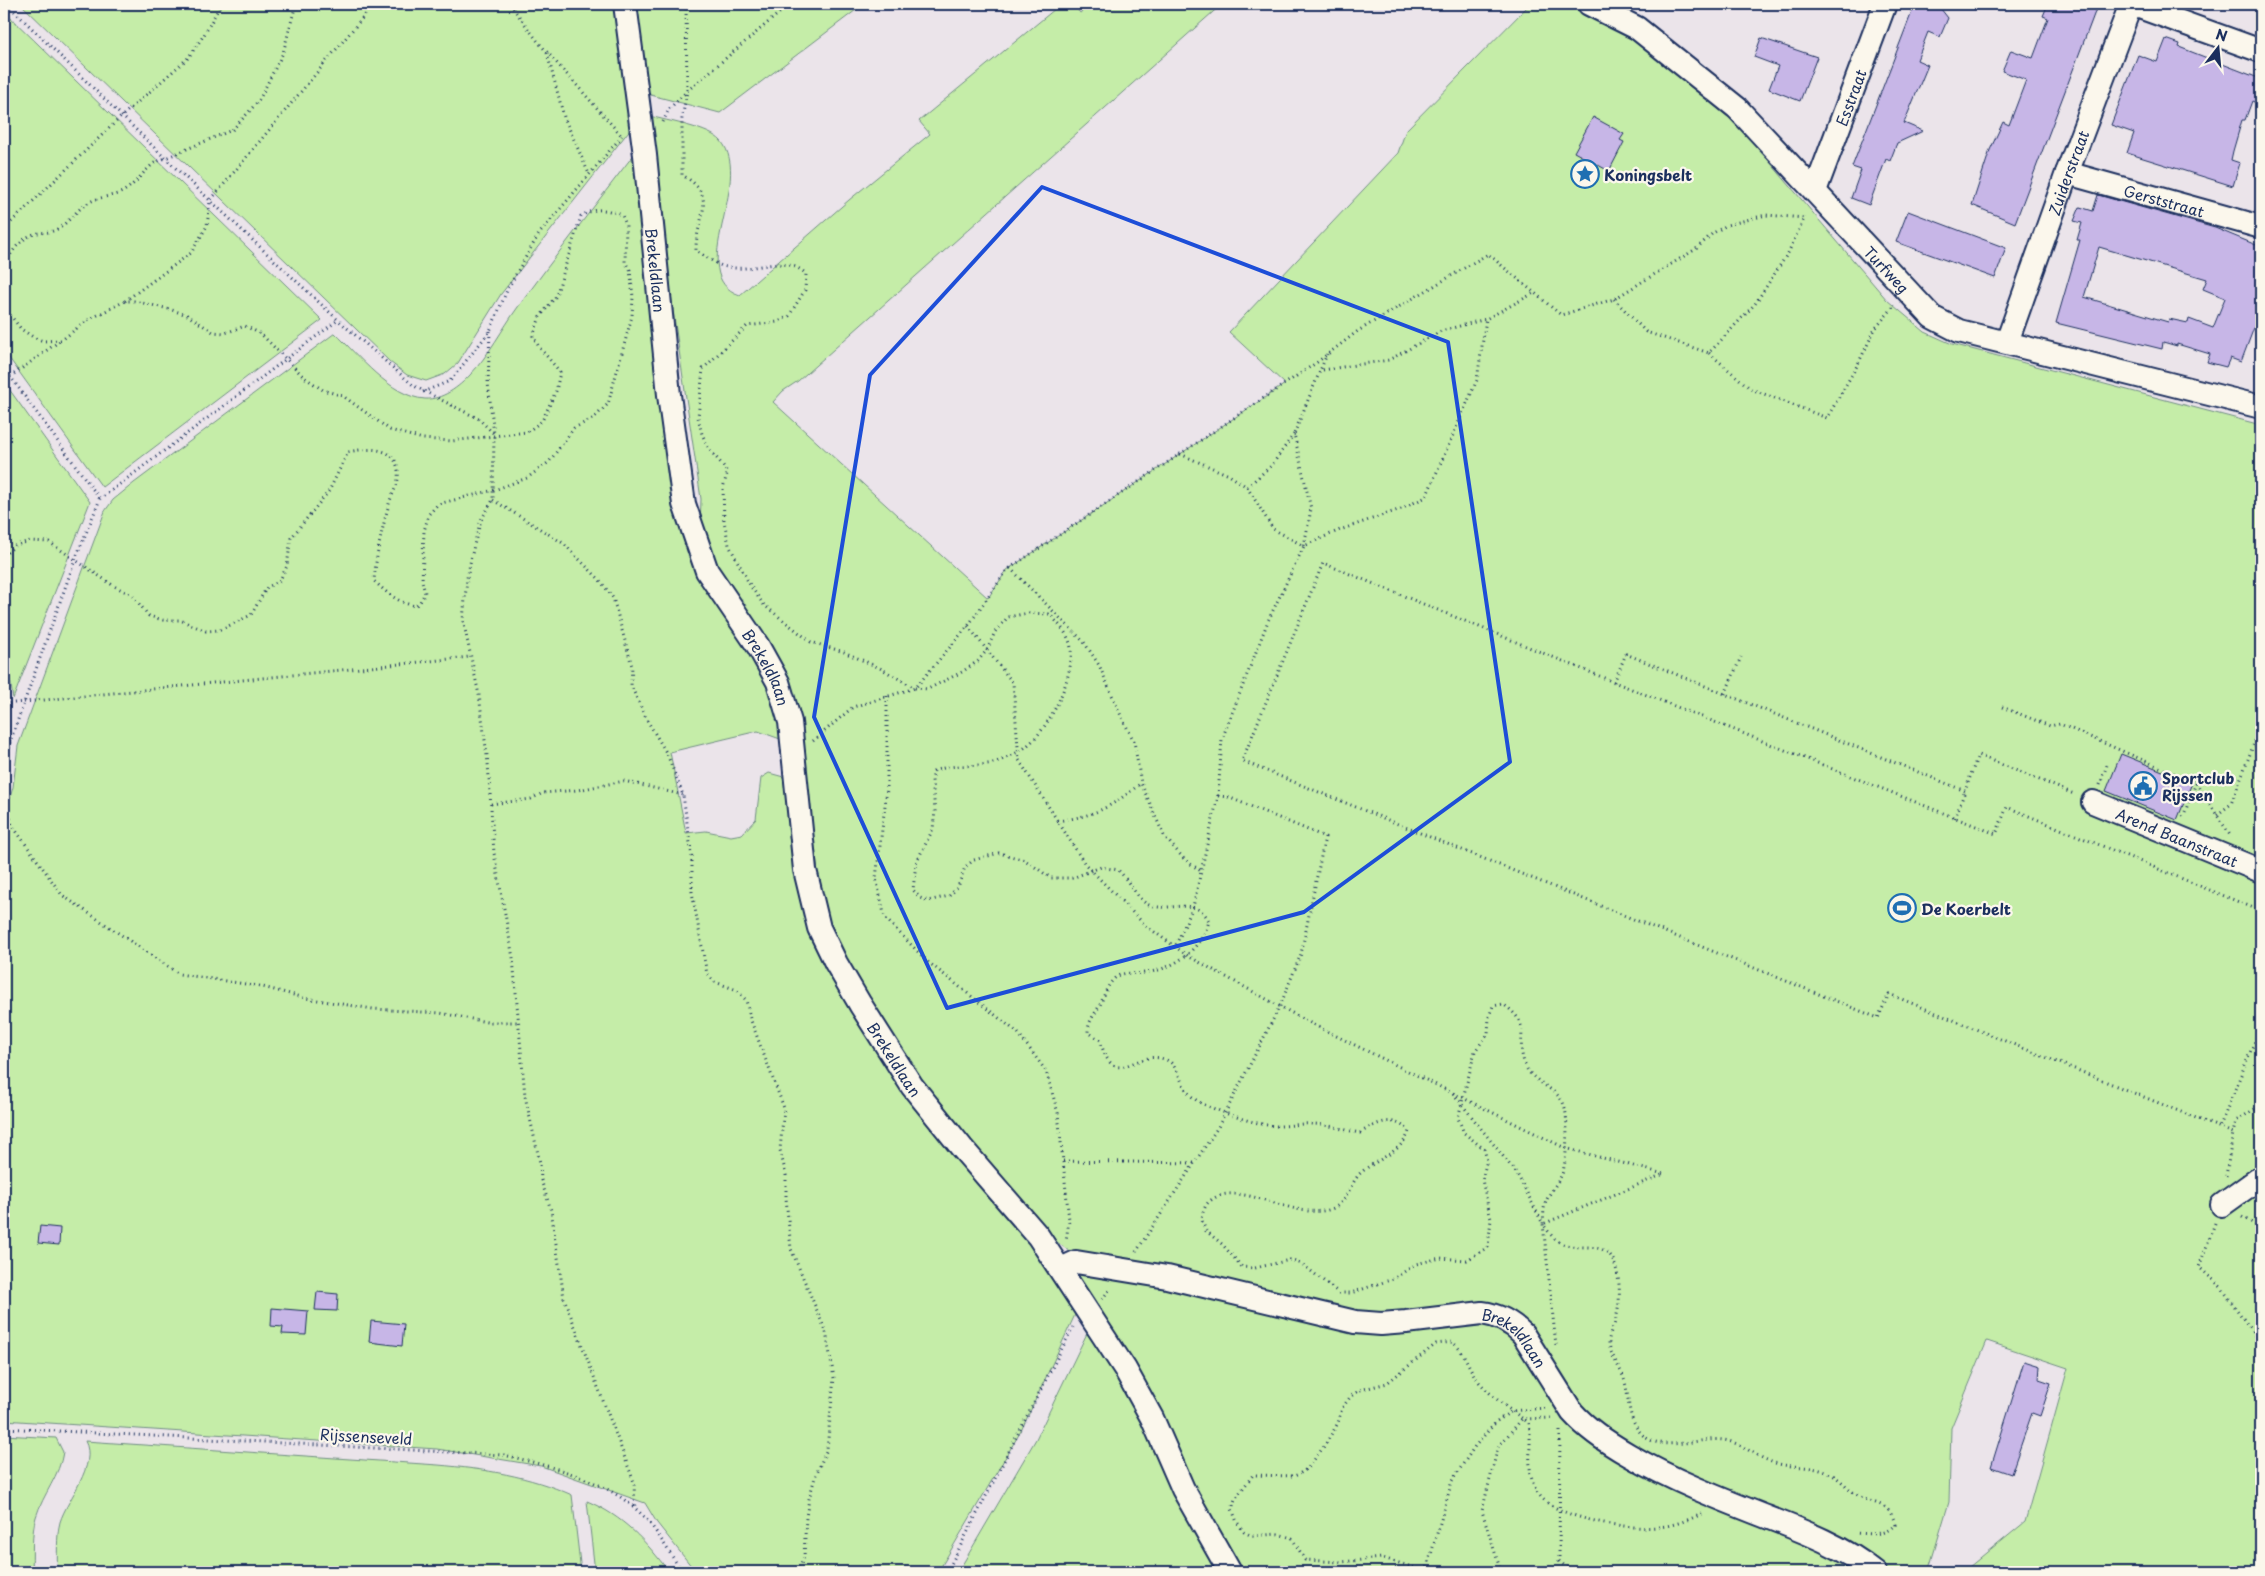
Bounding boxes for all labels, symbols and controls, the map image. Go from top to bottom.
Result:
north arrow [2192,22,2242,72]
text: N [2213,23,2230,47]
street label: Esstraat [1829,66,1871,129]
street label: Zuiderstraat [2041,127,2094,218]
place icon: Koningsbelt [1570,159,1600,189]
place label: Koningsbelt [1604,163,1692,186]
street label: Gerststraat [2121,178,2207,222]
street label: Brekeldlaan [641,227,672,313]
street label: Turfweg [1859,240,1915,298]
street label: Brekeldlaan [738,624,796,708]
place label: Sportclub Rijssen [2162,766,2234,806]
public building icon: Sportclub Rijssen [2128,771,2158,801]
street label: Arend Baanstraat [2113,801,2242,872]
sports icon: De Koerbelt [1887,893,1917,923]
place label: De Koerbelt [1921,897,2011,920]
street label: Brekeldlaan [863,1017,927,1101]
street label: Brekeldlaan [1480,1302,1553,1372]
street label: Rijssenseveld [319,1422,413,1450]

